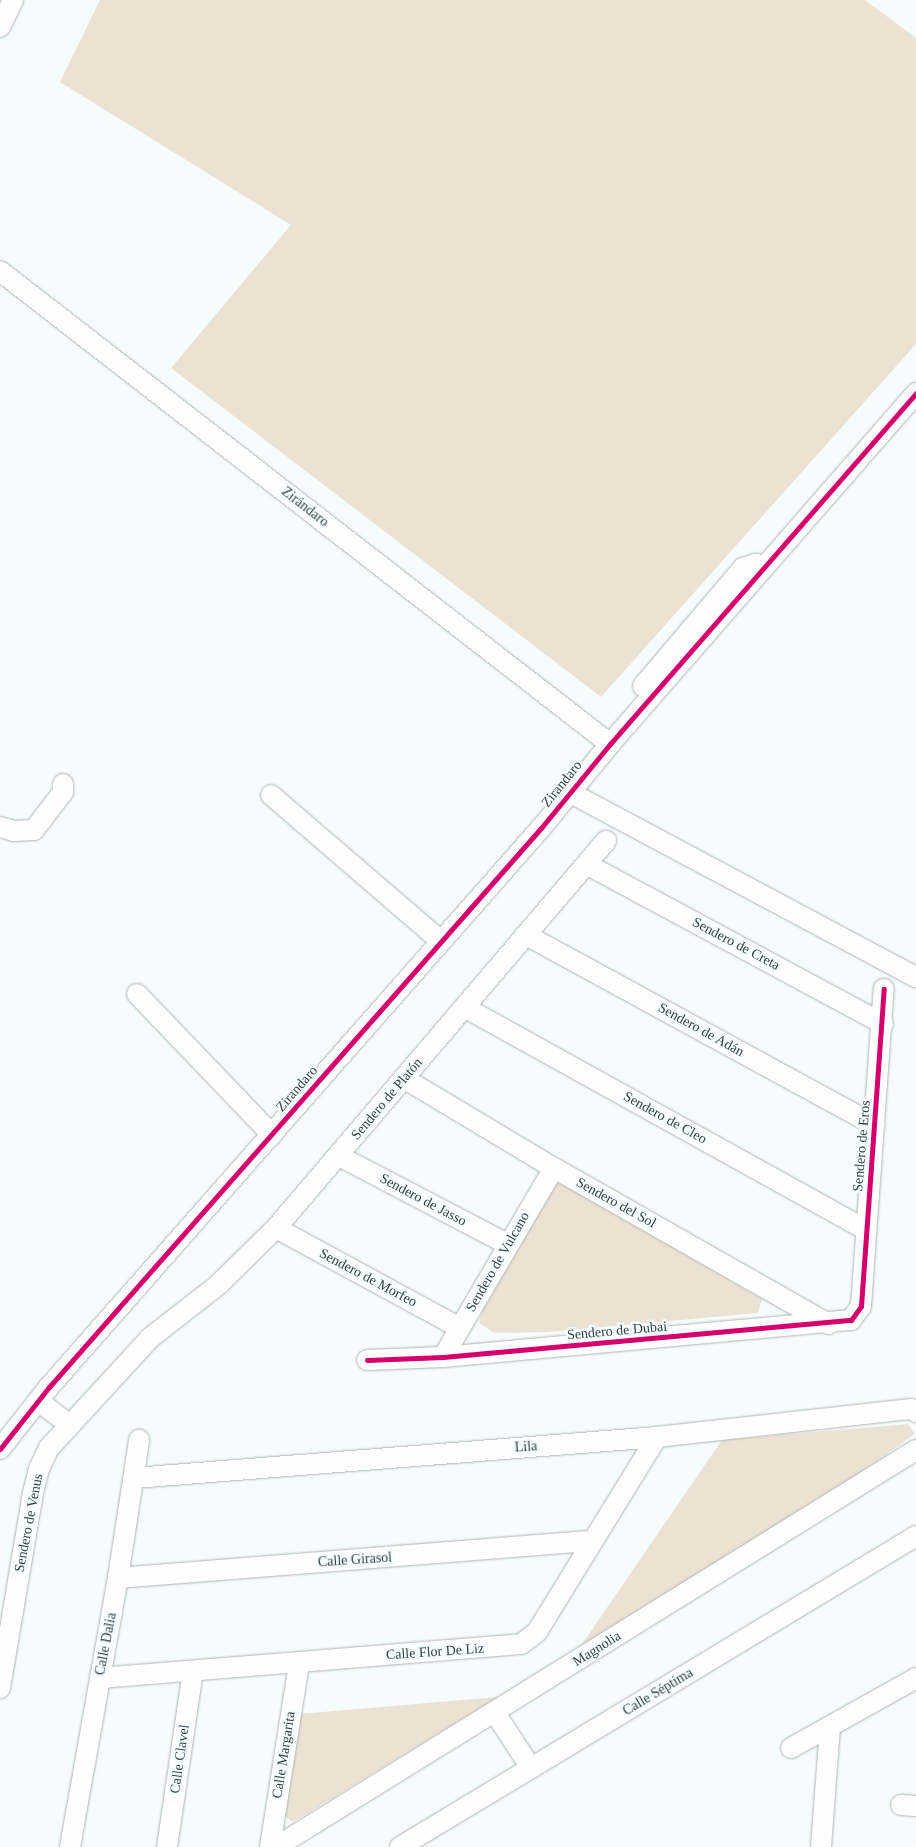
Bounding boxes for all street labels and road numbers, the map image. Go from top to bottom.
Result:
street label: Zirándaro [278,483,332,531]
street label: Zirandaro [538,757,586,811]
street label: Sendero de Creta [689,914,783,974]
street label: Sendero de Adán [655,999,747,1061]
street label: Sendero de Platón [348,1055,426,1143]
street label: Zirandaro [273,1063,321,1115]
street label: Sendero de Cleo [620,1088,710,1148]
street label: Sendero de Eros [850,1100,874,1192]
street label: Sendero de Jasso [377,1170,469,1230]
street label: Sendero del Sol [573,1174,659,1232]
street label: Sendero de Vulcano [463,1209,533,1315]
street label: Sendero de Morfeo [316,1245,420,1311]
street label: Sendero de Dubai [566,1318,668,1344]
street label: Lila [514,1438,538,1456]
street label: Sendero de Venus [11,1472,47,1574]
street label: Calle Girasol [317,1549,393,1571]
street label: Calle Dalia [92,1611,120,1677]
street label: Magnolia [570,1628,624,1670]
street label: Calle Flor De Liz [385,1640,485,1664]
street label: Calle Séptima [620,1664,696,1720]
street label: Calle Margarita [269,1710,299,1800]
street label: Calle Clavel [167,1723,193,1795]

